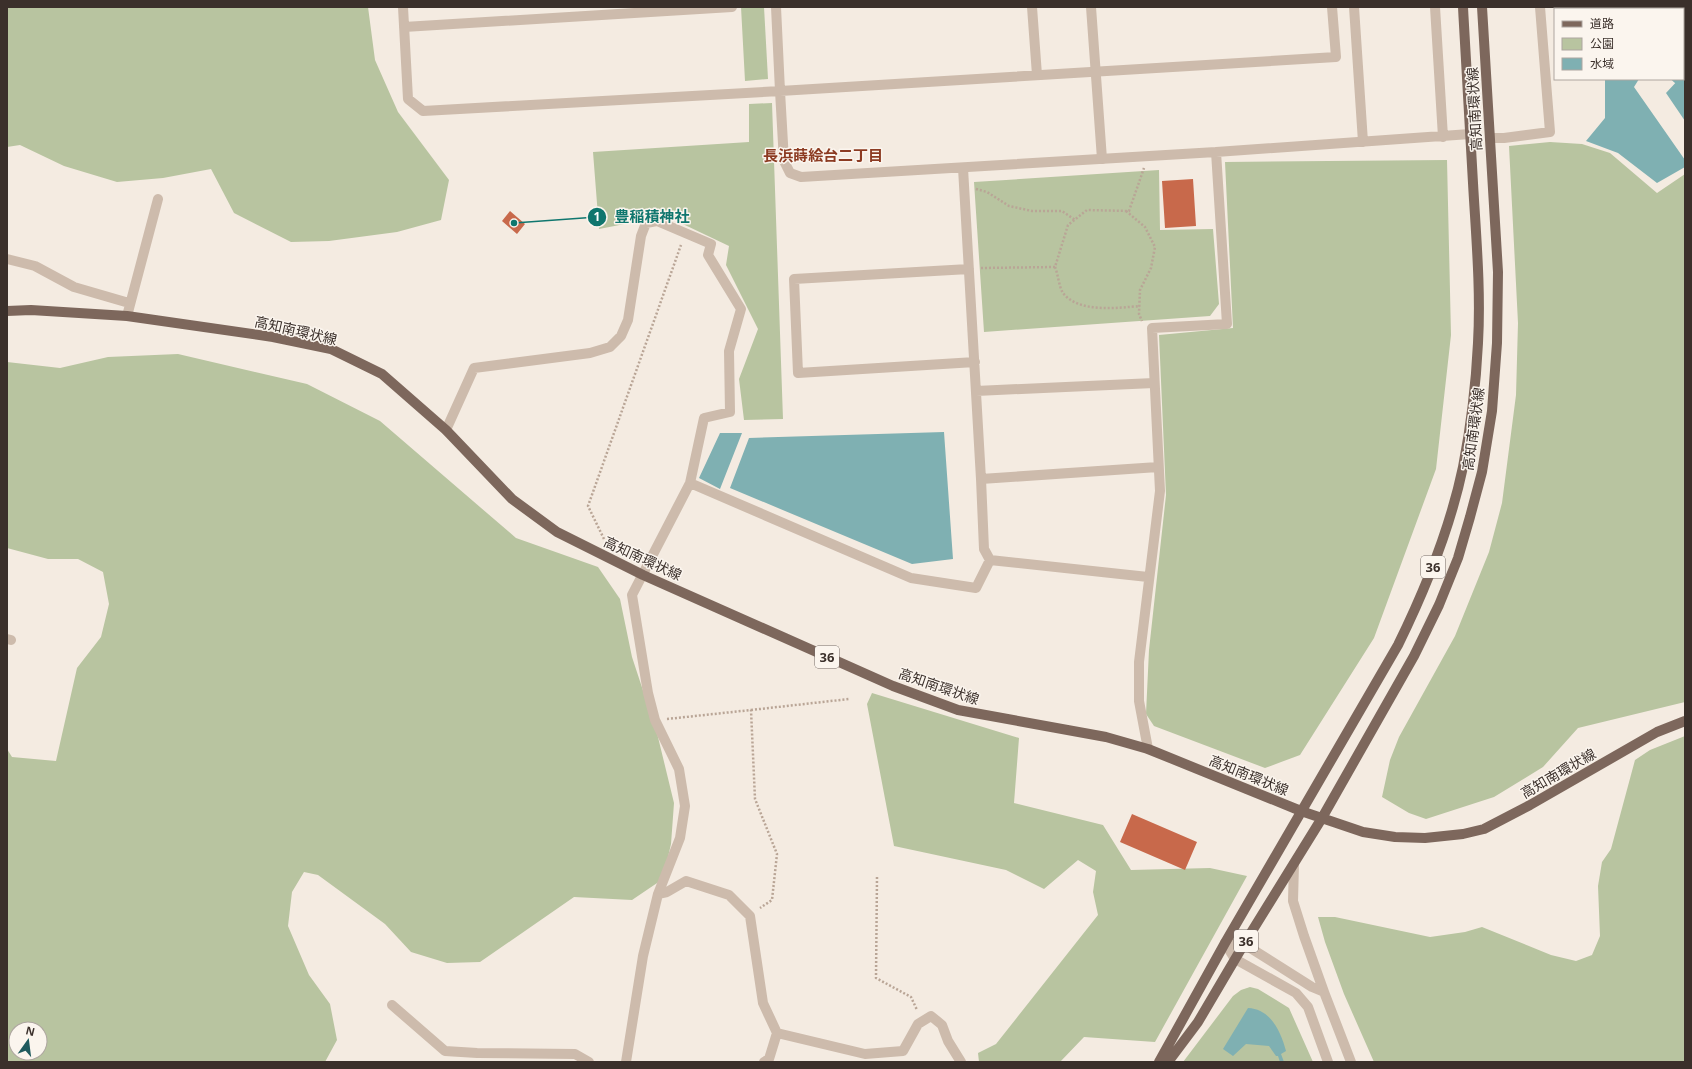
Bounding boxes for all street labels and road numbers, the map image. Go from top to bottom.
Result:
street label: 高知南環状線 [1462,67,1486,151]
street label: 高知南環状線 [253,311,339,349]
street label: 高知南環状線 [1458,386,1488,472]
street label: 高知南環状線 [601,532,685,584]
road number: 36 [1421,556,1445,578]
road number: 36 [815,646,839,668]
street label: 高知南環状線 [896,663,982,709]
street label: 高知南環状線 [1517,744,1599,802]
street label: 高知南環状線 [1206,750,1292,800]
road number: 36 [1234,930,1258,952]

